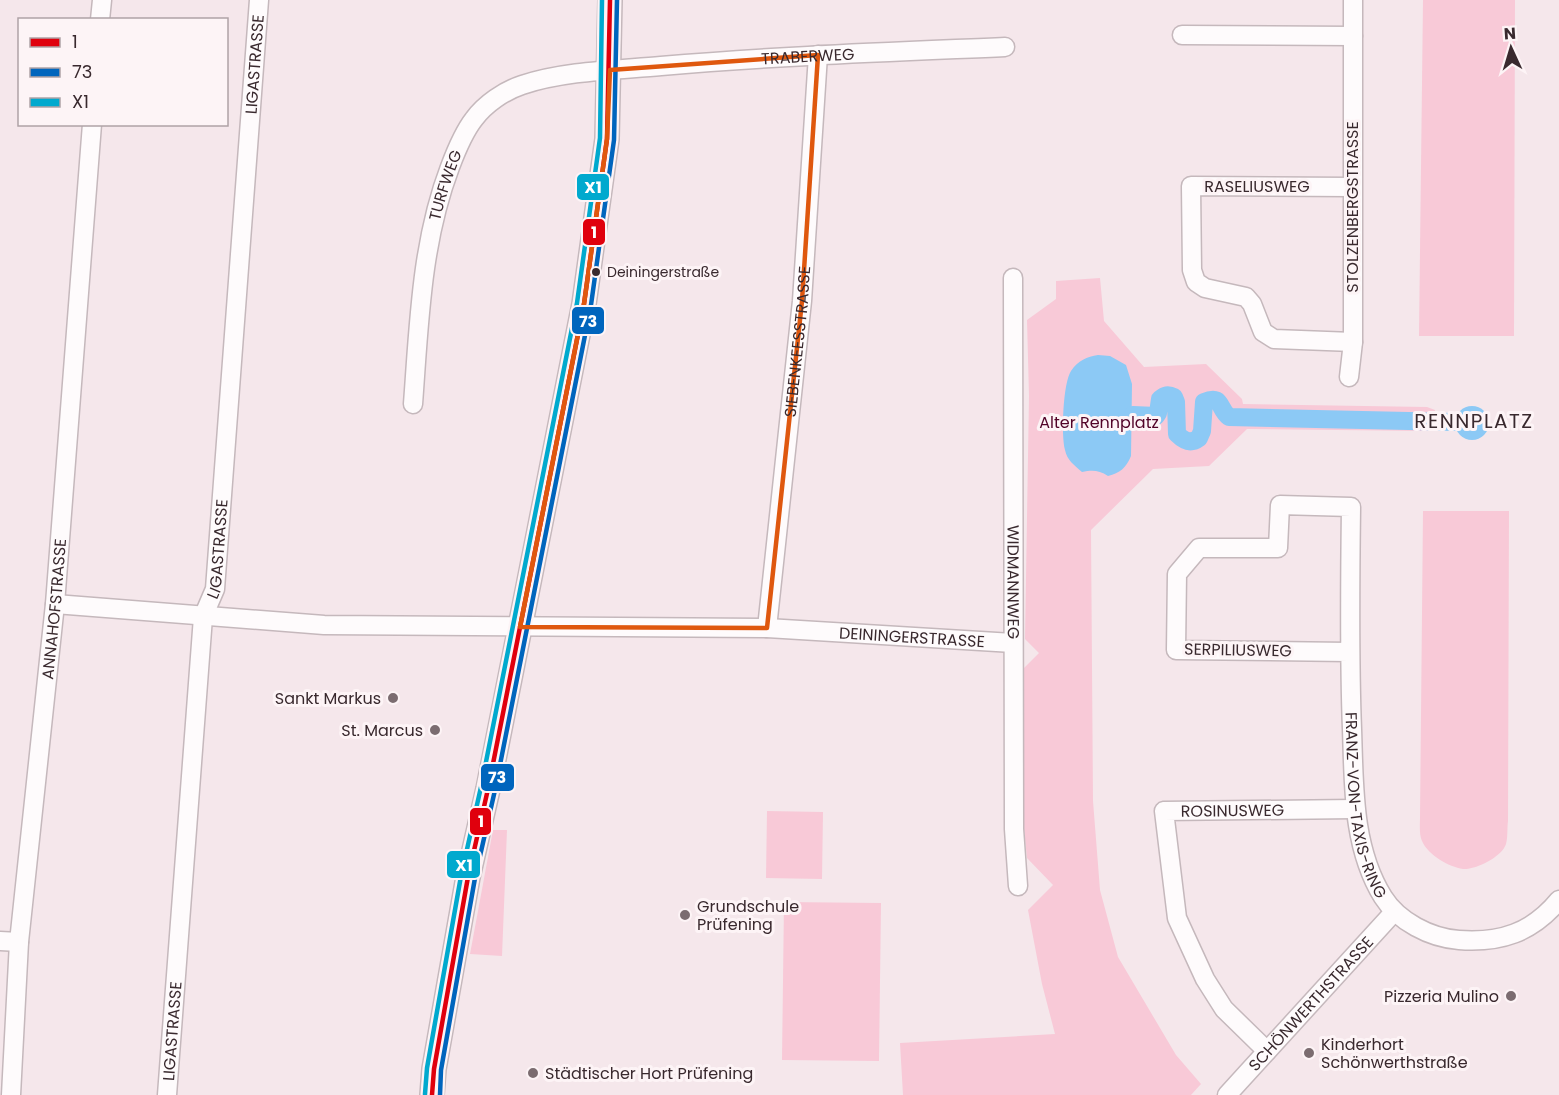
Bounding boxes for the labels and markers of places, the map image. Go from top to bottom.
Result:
place label: Deiningerstraße [607,262,719,282]
marker: Deiningerstraße [590,266,602,278]
place label: Sankt Markus [275,687,381,710]
marker: Sankt Markus [386,691,400,705]
place label: St. Marcus [341,719,423,742]
marker: St. Marcus [428,723,442,737]
place label: Grundschule Prüfening [697,895,799,936]
marker: Grundschule Prüfening [678,908,692,922]
place label: Pizzeria Mulino [1384,985,1499,1008]
marker: Pizzeria Mulino [1504,989,1518,1003]
place label: Kinderhort Schönwerthstraße [1321,1033,1468,1074]
marker: Kinderhort Schönwerthstraße [1302,1046,1316,1060]
place label: Städtischer Hort Prüfening [545,1062,753,1085]
marker: Städtischer Hort Prüfening [526,1066,540,1080]

